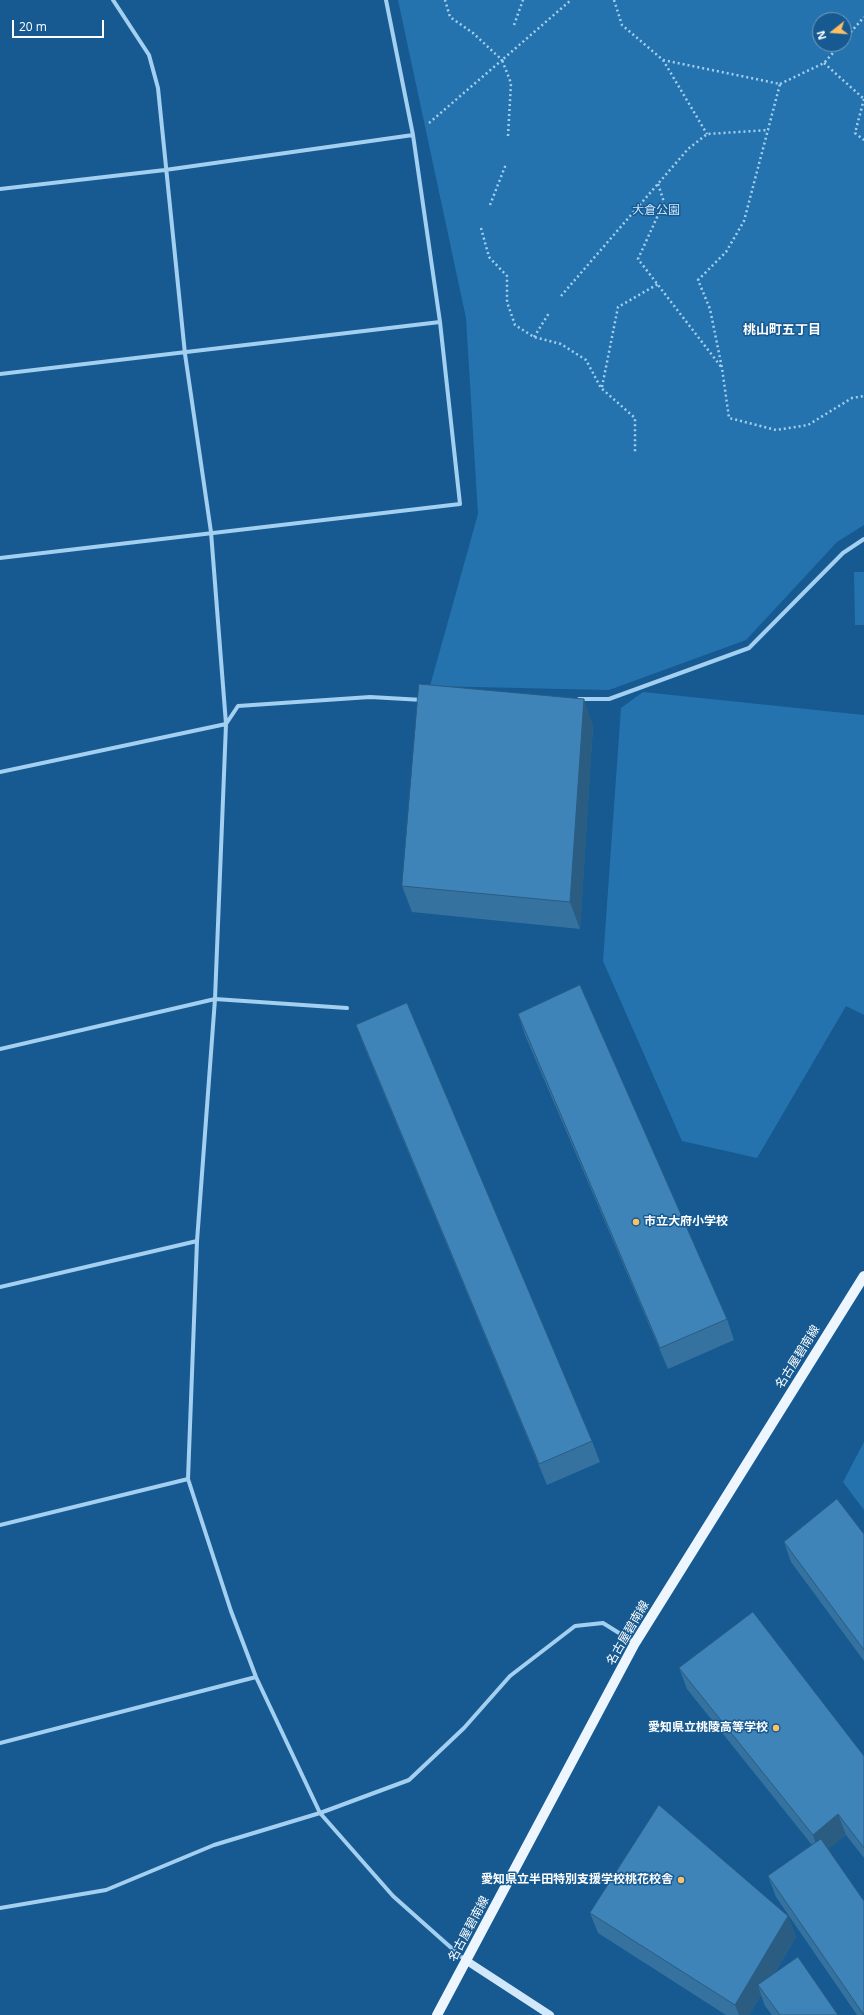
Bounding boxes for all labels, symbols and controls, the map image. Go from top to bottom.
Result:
scale bar [14,12,106,38]
north arrow [812,12,852,52]
text: 20 m [19,18,47,35]
text: N [813,29,829,42]
park label: 大倉公園 [632,204,680,218]
district label: 桃山町五丁目 [743,322,821,338]
place label: 市立大府小学校 [644,1215,728,1229]
marker: 市立大府小学校 [631,1217,641,1227]
street label: 名古屋碧南線 [773,1323,823,1391]
street label: 名古屋碧南線 [604,1598,652,1668]
place label: 愛知県立桃陵高等学校 [648,1721,768,1735]
marker: 愛知県立桃陵高等学校 [771,1723,781,1733]
place label: 愛知県立半田特別支援学校桃花校舎 [481,1873,673,1887]
marker: 愛知県立半田特別支援学校桃花校舎 [676,1875,686,1885]
street label: 名古屋碧南線 [446,1894,492,1964]

